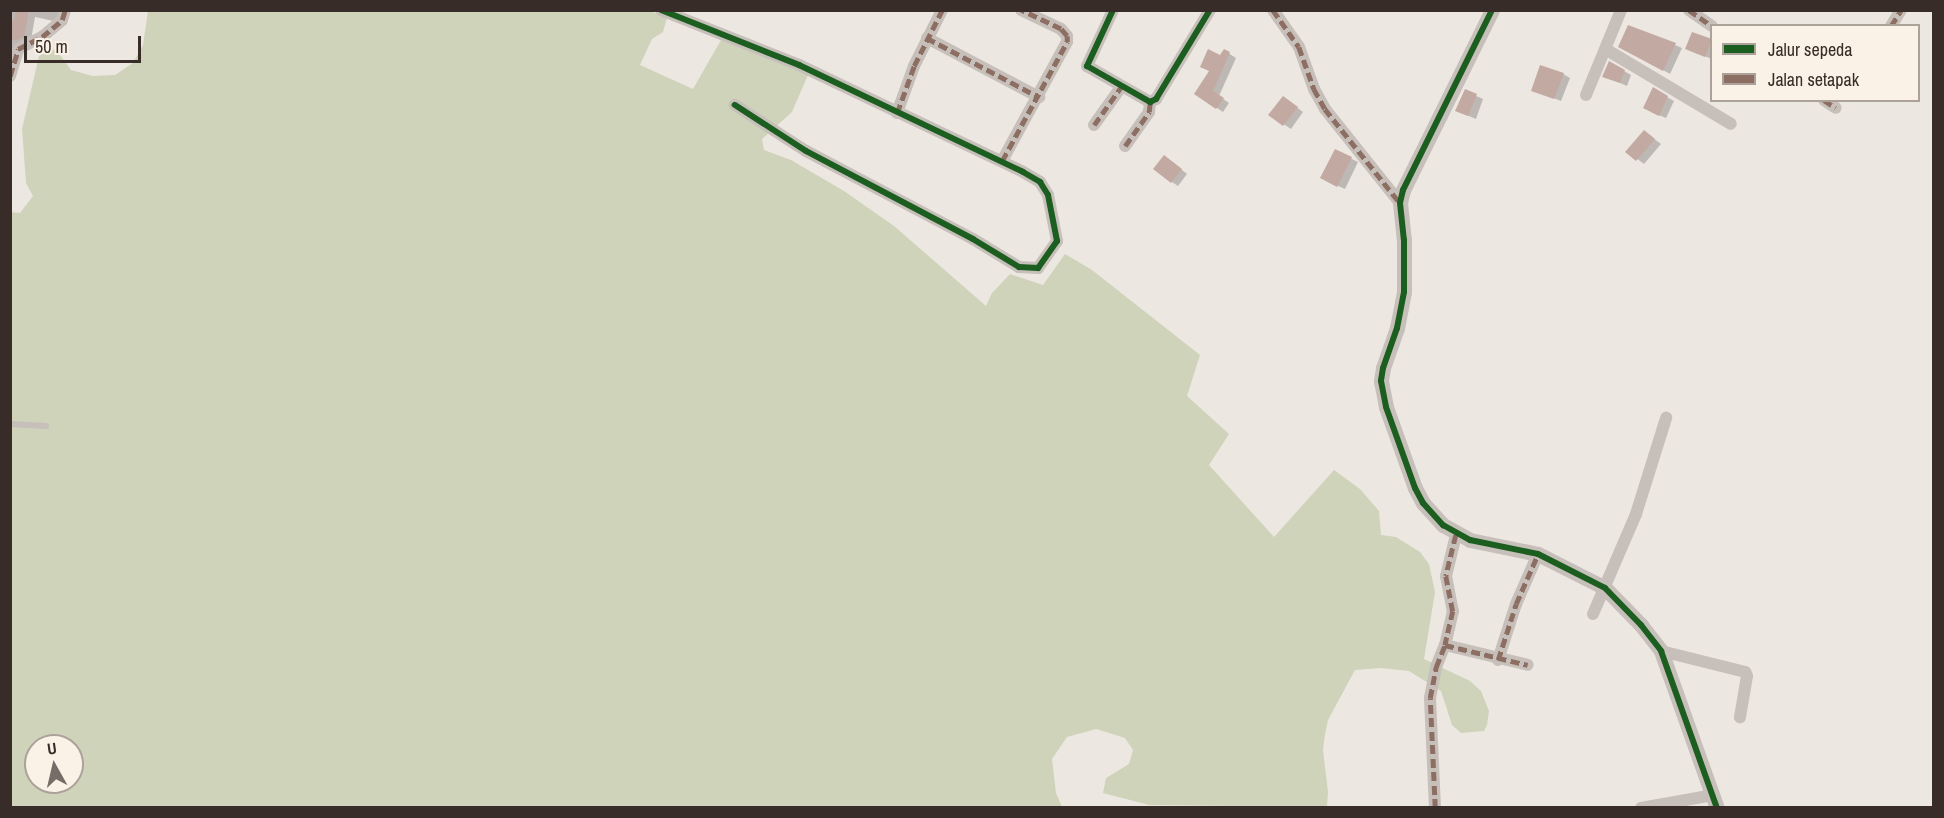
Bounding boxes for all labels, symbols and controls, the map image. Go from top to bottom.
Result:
scale bar [27,24,144,62]
legend [1710,24,1920,102]
text: 50 m [35,34,68,59]
text: Jalur sepeda [1768,37,1853,62]
text: Jalan setapak [1768,67,1859,92]
north arrow [24,734,84,794]
text: U [46,737,58,760]

